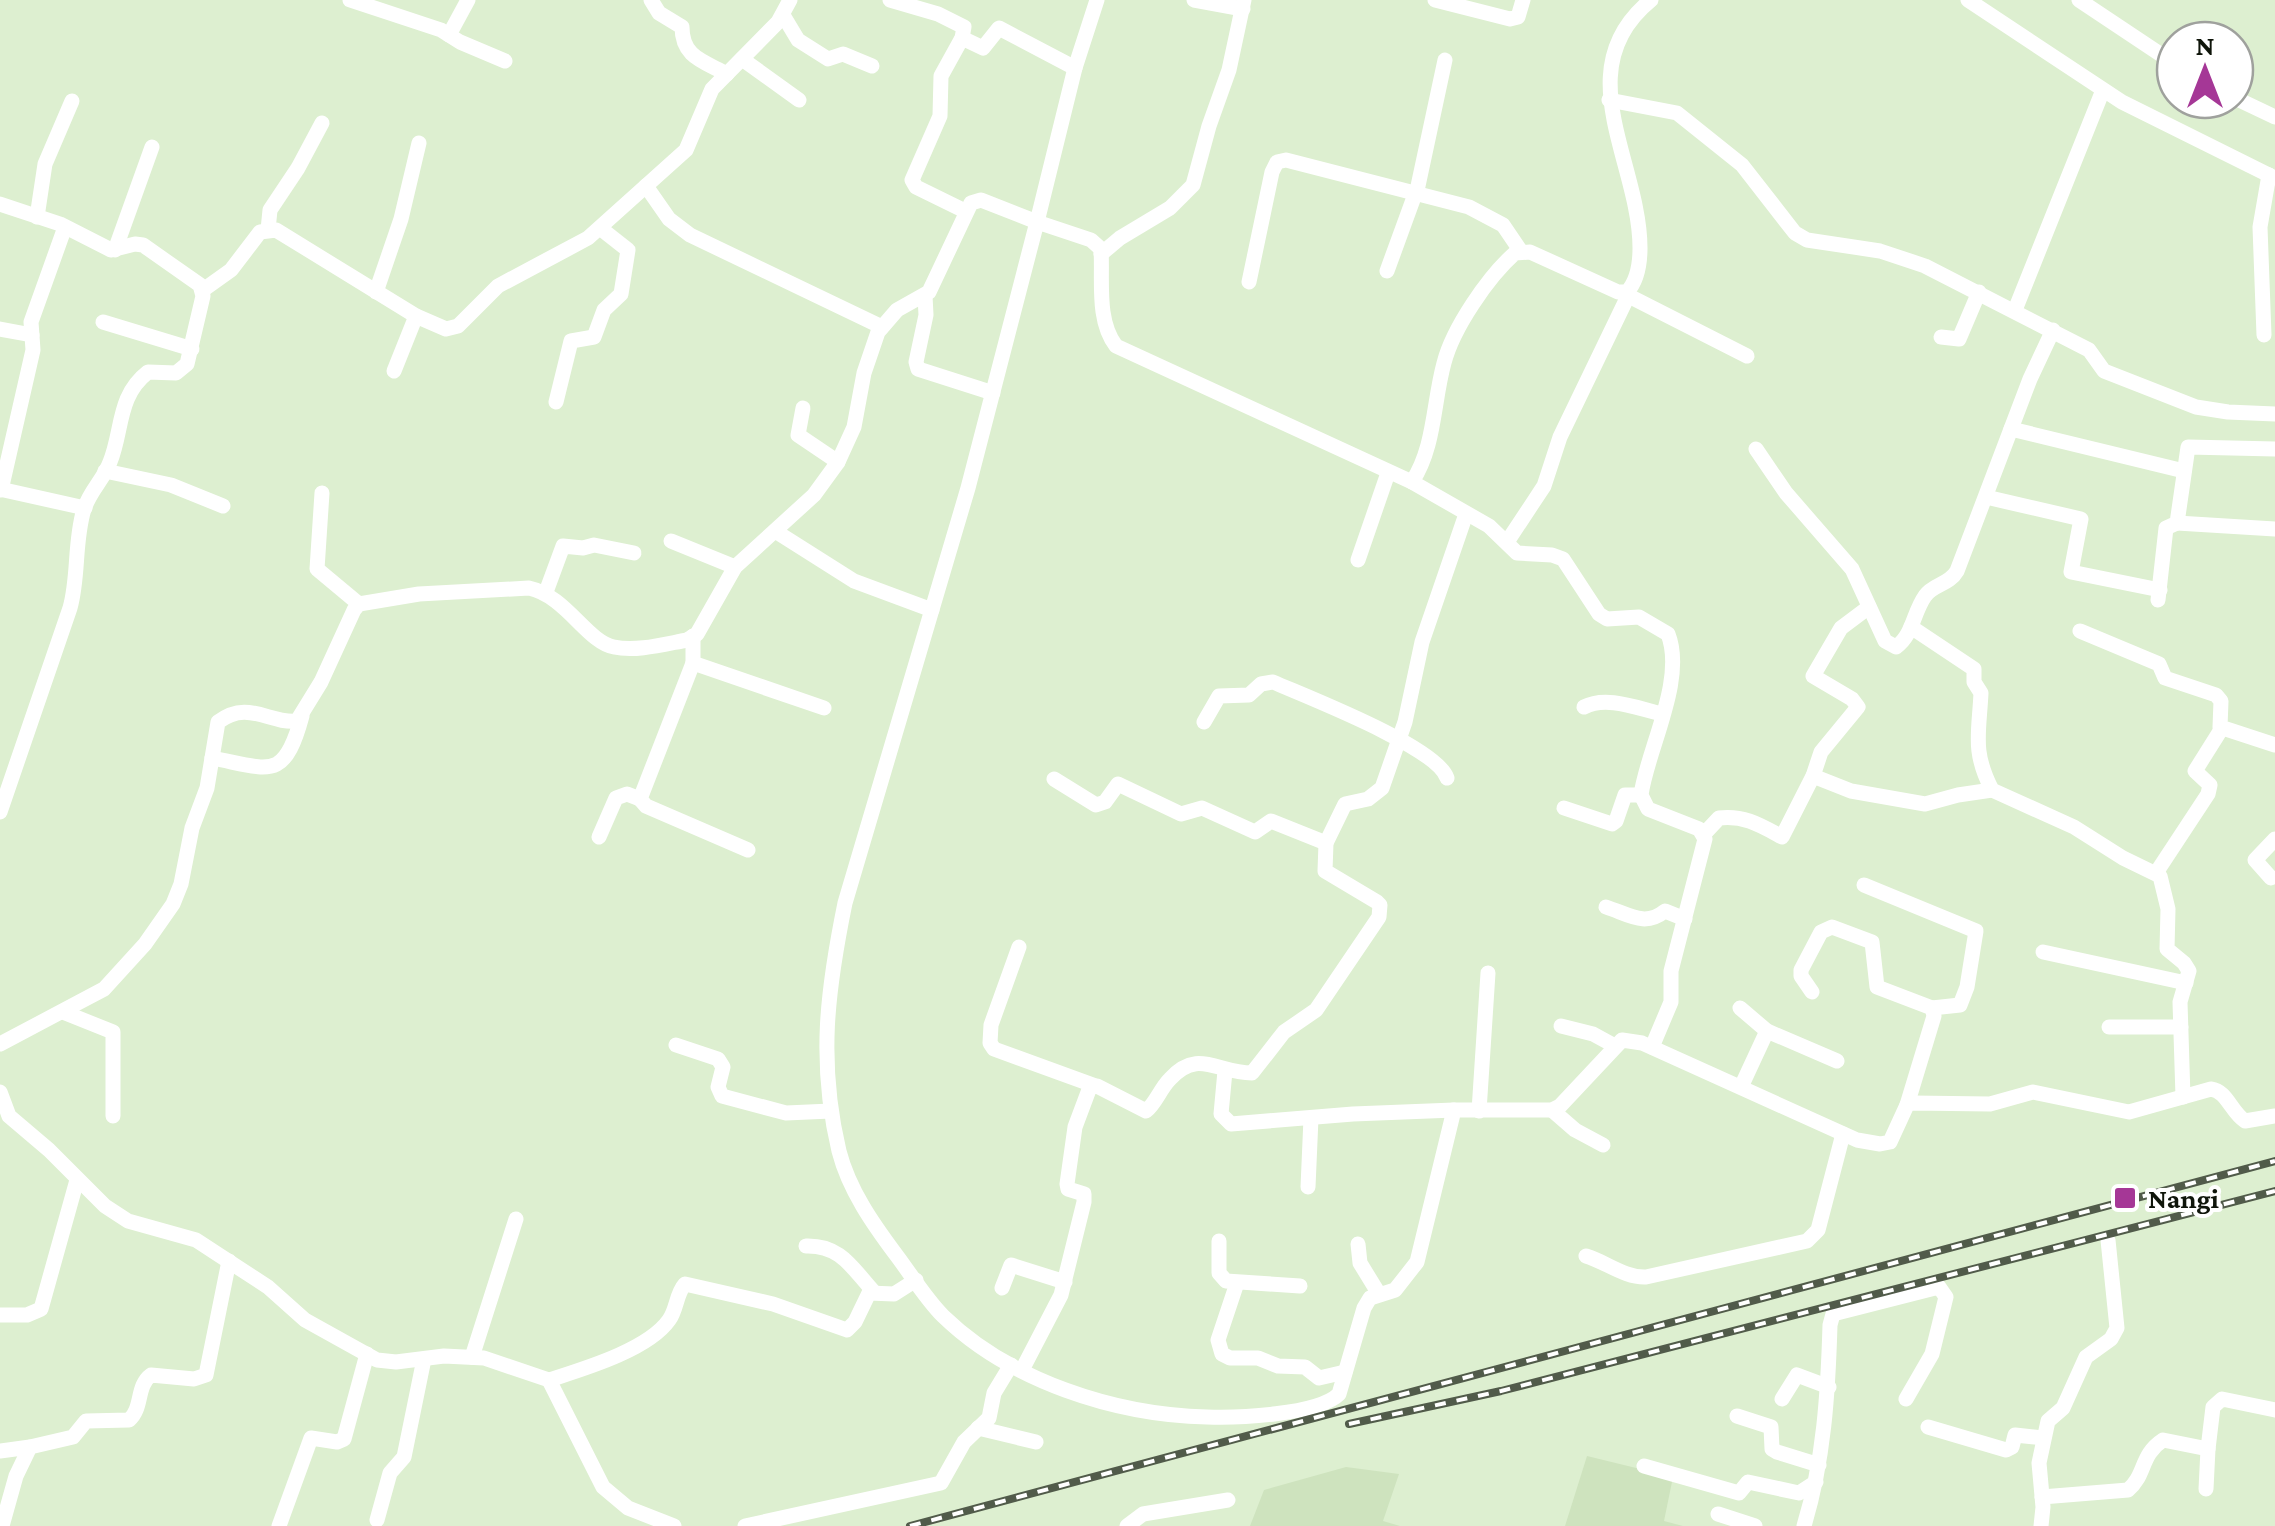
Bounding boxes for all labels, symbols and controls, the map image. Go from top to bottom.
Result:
north arrow [2155,20,2255,120]
text: N [2195,30,2215,61]
place label: Nangi [2148,1183,2219,1214]
marker: Nangi [2112,1185,2138,1211]

